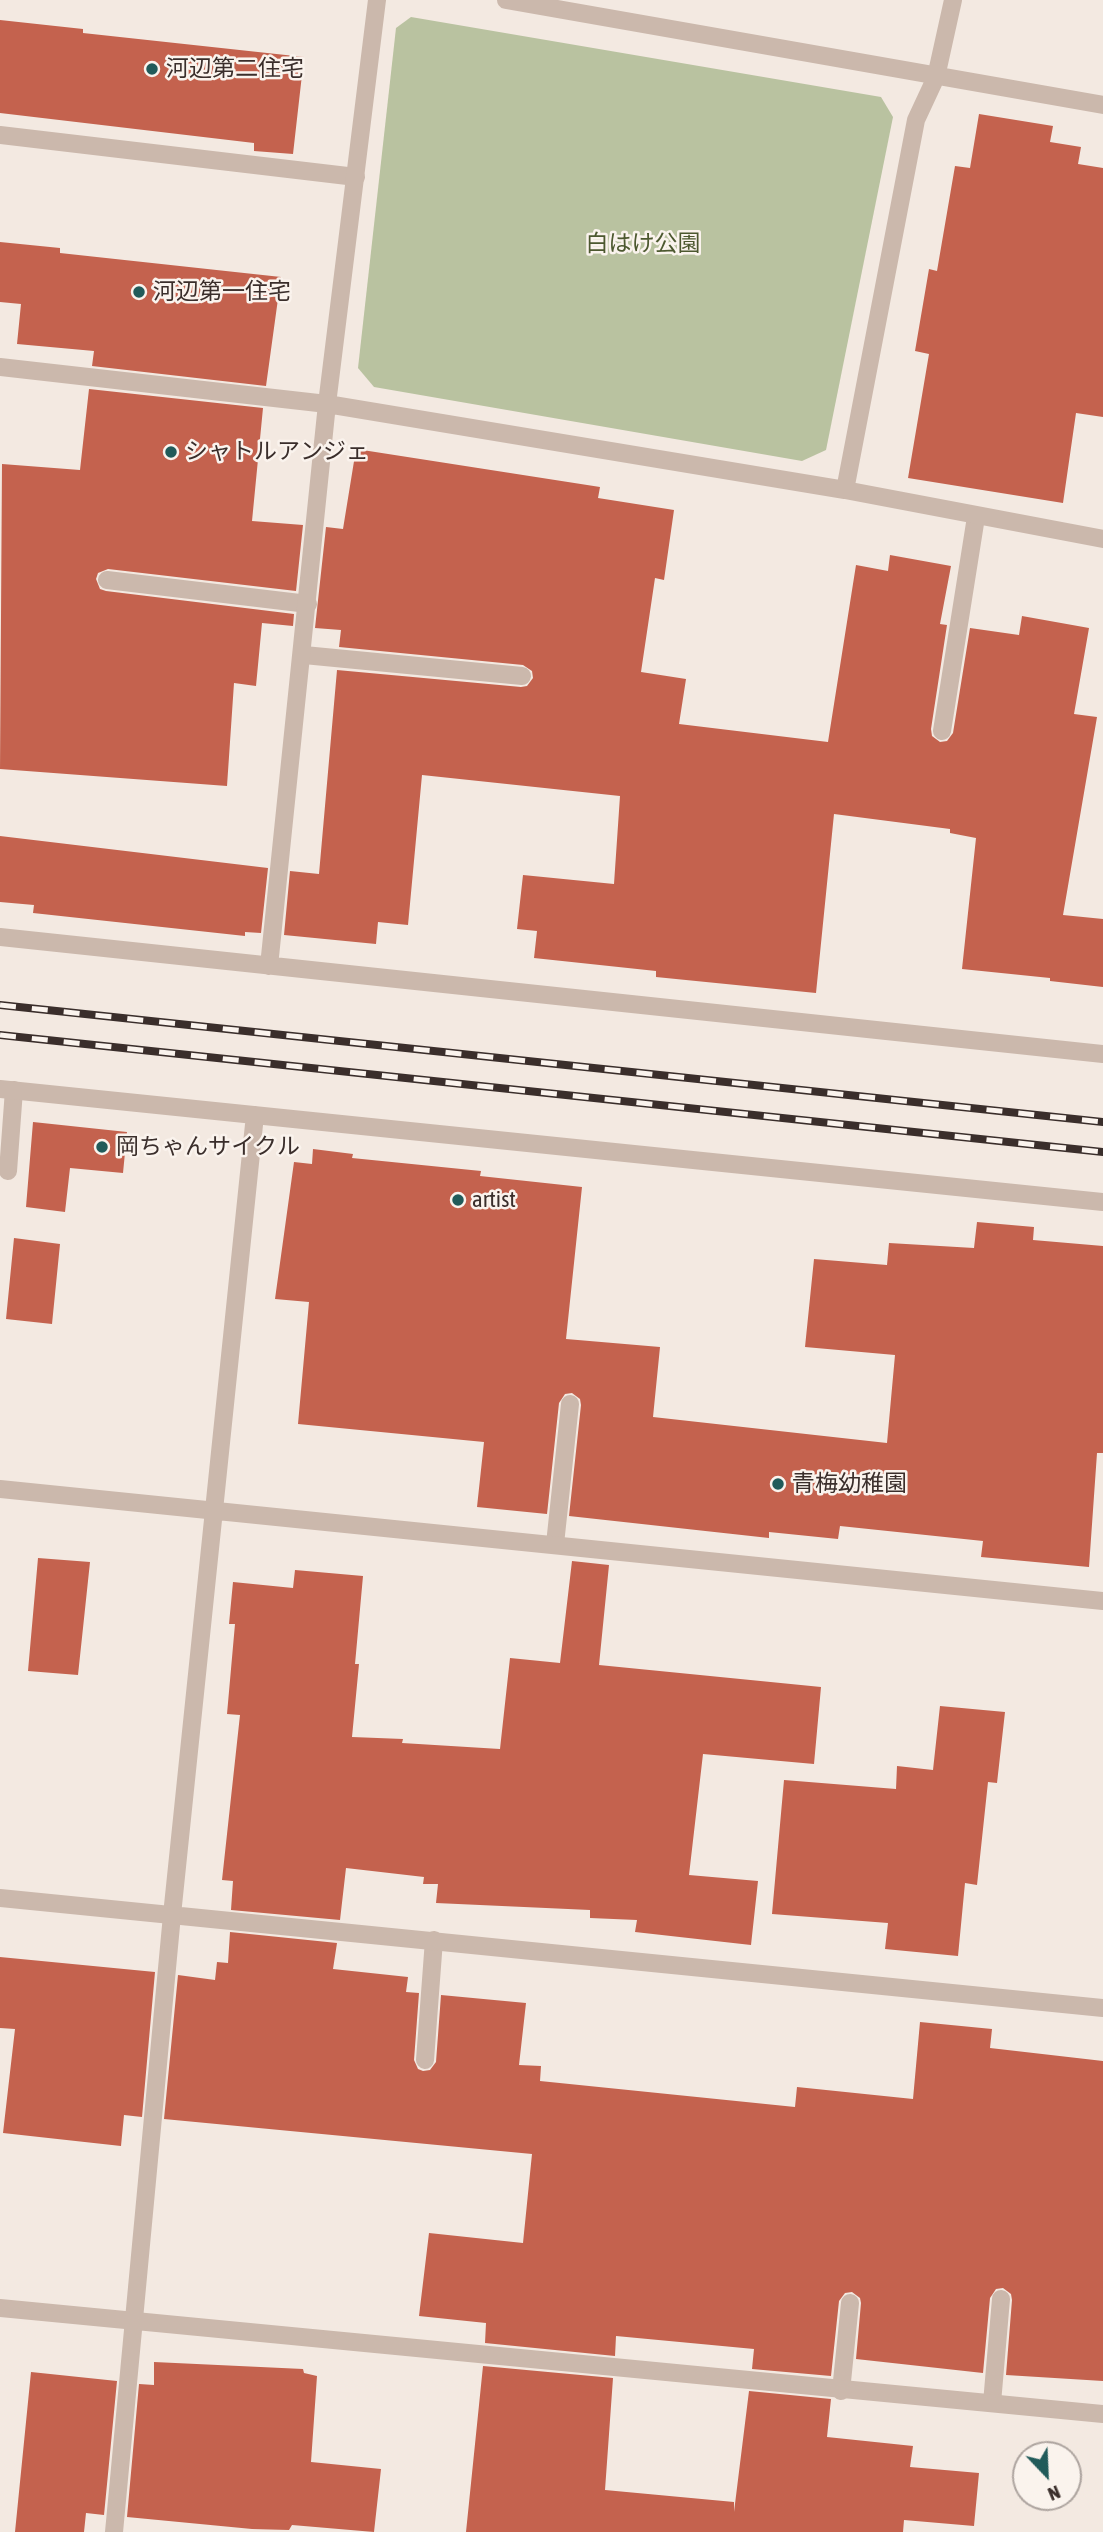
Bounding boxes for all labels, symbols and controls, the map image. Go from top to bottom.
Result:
place label: 河辺第二住宅 [166,55,304,83]
marker: 河辺第二住宅 [144,61,160,77]
park label: 白はけ公園 [586,230,700,258]
place label: 河辺第一住宅 [153,278,291,306]
marker: 河辺第一住宅 [131,284,147,300]
place label: シャトルアンジェ [185,438,369,466]
marker: シャトルアンジェ [163,444,179,460]
place label: 岡ちゃんサイクル [116,1133,300,1161]
marker: 岡ちゃんサイクル [94,1139,110,1155]
place label: artist [472,1186,516,1214]
marker: artist [450,1192,466,1208]
place label: 青梅幼稚園 [792,1470,907,1498]
marker: 青梅幼稚園 [770,1476,786,1492]
north arrow [1012,2441,1082,2511]
text: N [1045,2481,1064,2506]

